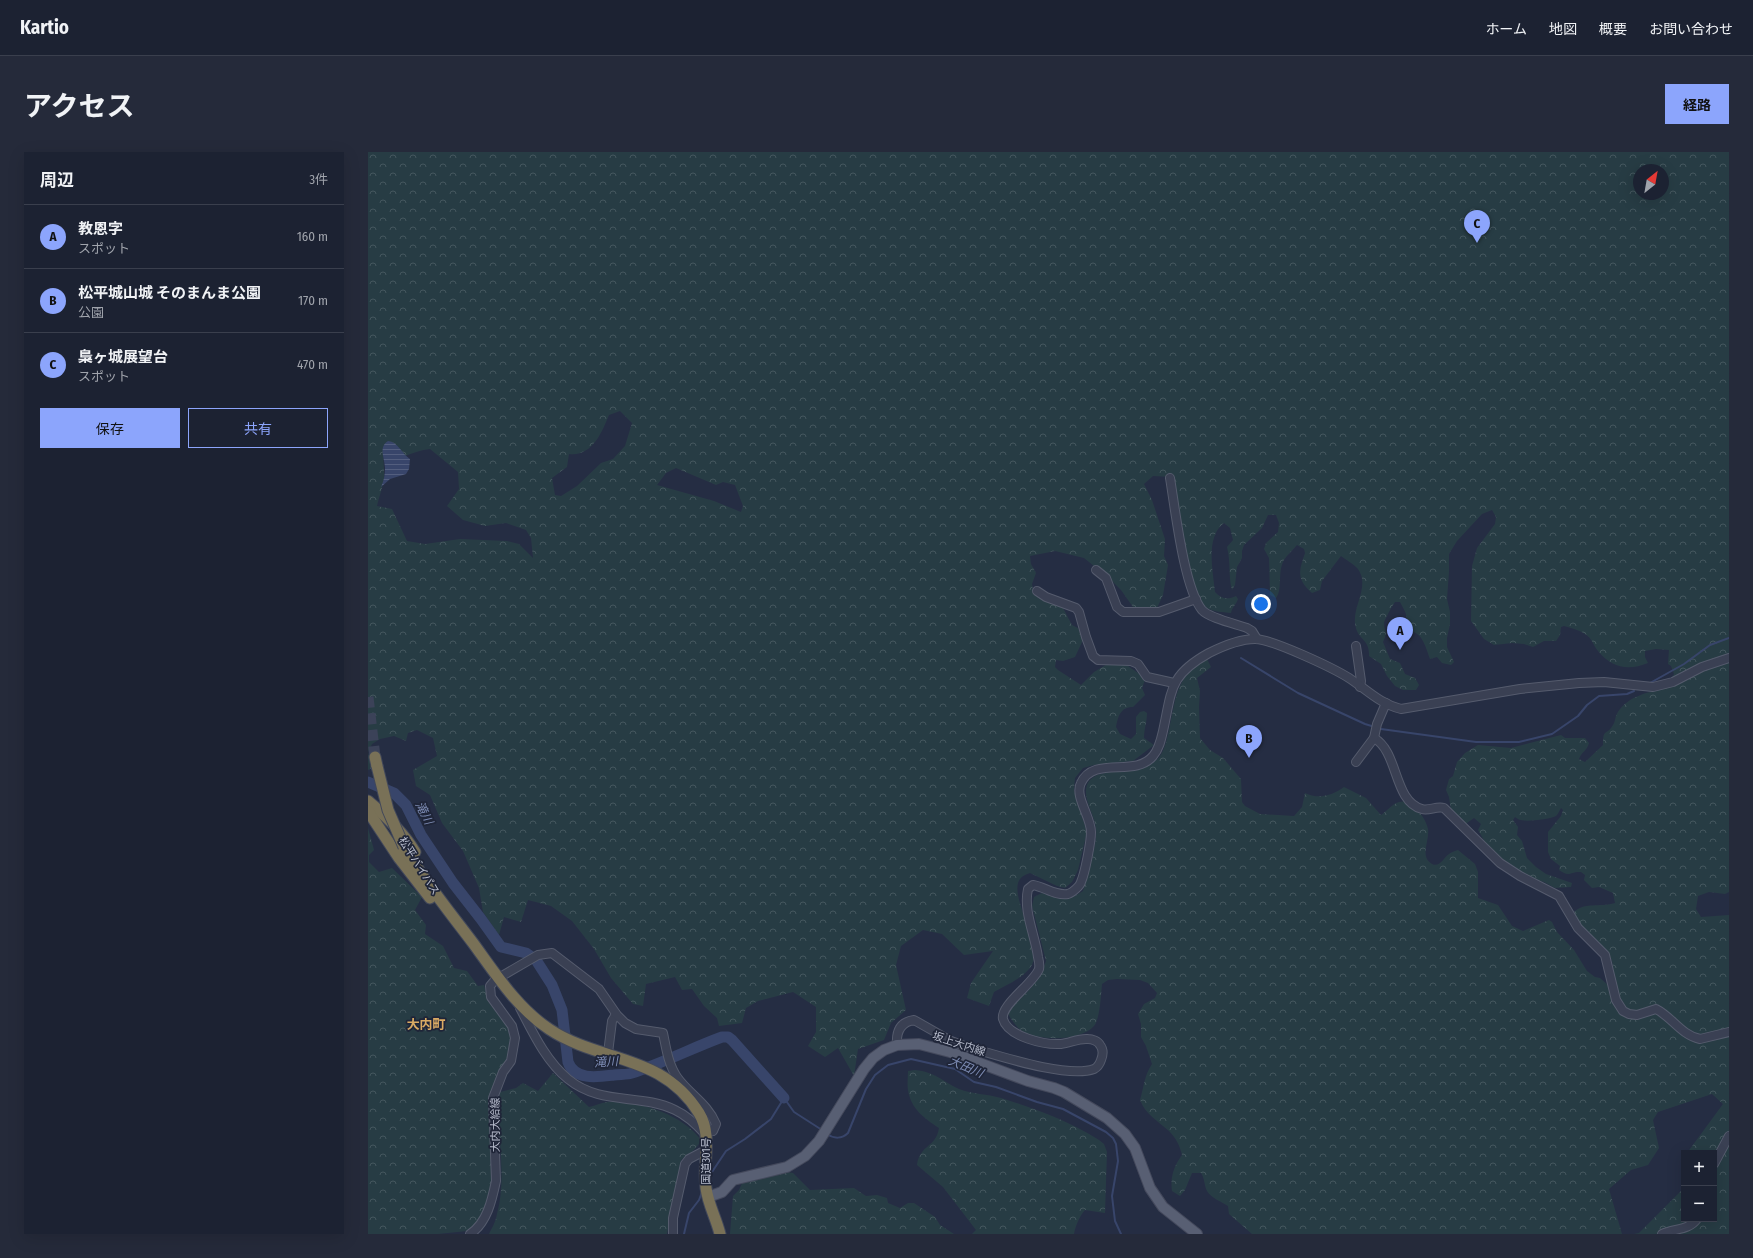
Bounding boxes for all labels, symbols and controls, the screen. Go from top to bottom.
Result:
text: Kartio [20,16,69,39]
text: ホーム [1485,21,1527,38]
text: 地図 [1549,21,1577,38]
text: 概要 [1599,21,1627,38]
text: お問い合わせ [1649,21,1733,38]
button: 経路 [1665,84,1729,124]
text: アクセス [24,90,135,123]
north arrow [1633,164,1669,200]
text: 周辺 [40,170,74,191]
text: 3件 [309,172,328,187]
pin: C [1464,210,1490,243]
text: 教恩字 [78,220,123,238]
text: A [49,229,57,244]
text: 160 m [297,229,328,244]
text: スポット [78,241,130,256]
text: 松平城山城 そのまんま公園 [78,284,261,302]
text: B [49,293,57,308]
text: 170 m [298,293,328,308]
text: 公園 [78,305,104,320]
text: 梟ヶ城展望台 [78,348,168,366]
text: C [50,357,56,372]
text: 470 m [297,357,328,372]
text: スポット [78,369,130,384]
button: 保存 [40,408,180,448]
button: 共有 [188,408,328,448]
your location [1251,594,1271,614]
pin: A [1387,617,1413,650]
pin: B [1236,725,1262,758]
water label: 滝川 [412,799,437,829]
street label: 松平バイパス [396,835,442,897]
district label: 大内町 [406,1017,446,1032]
street label: 坂上大内線 [931,1029,987,1059]
water label: 滝川 [594,1054,620,1070]
water label: 大田川 [947,1054,987,1081]
street label: 大内大給線 [489,1098,502,1153]
street label: 国道301号 [700,1137,713,1185]
map controls [1681,1150,1717,1222]
button: + [1681,1150,1717,1186]
button: − [1681,1186,1717,1222]

